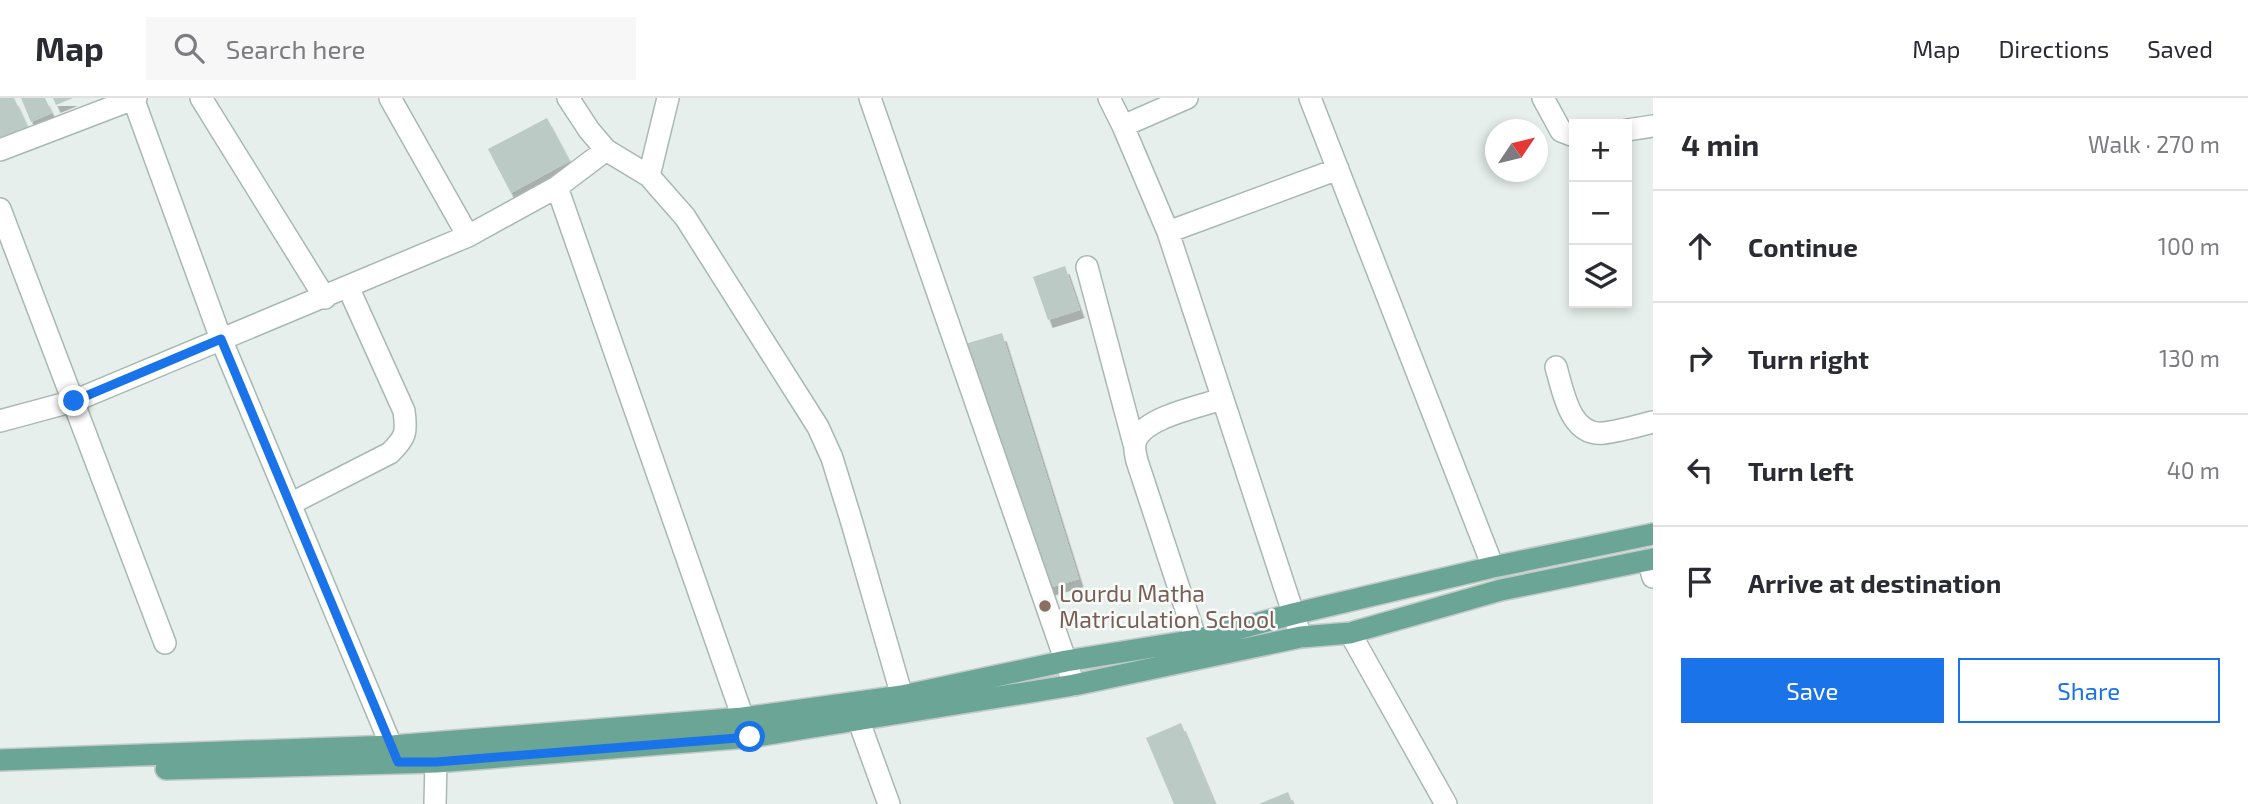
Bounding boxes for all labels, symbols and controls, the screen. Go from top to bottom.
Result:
search box [146,17,636,80]
text: Map [35,28,104,68]
icon: search [170,29,208,67]
text: Search here [226,33,365,64]
text: Map [1912,34,1960,63]
text: Directions [1998,34,2109,63]
text: Saved [2147,34,2213,63]
north arrow [1485,119,1548,182]
map controls [1569,119,1632,308]
button: + [1569,119,1632,182]
text: 4 min [1681,126,1759,162]
text: Walk · 270 m [2088,130,2220,158]
button: − [1569,182,1632,245]
icon: ahead [1681,227,1719,265]
text: Continue [1748,231,1858,262]
text: 100 m [2158,232,2220,260]
button: layers [1569,245,1632,308]
icon: right [1681,339,1719,377]
text: Turn right [1748,343,1869,374]
text: 130 m [2159,344,2220,372]
route end [58,385,89,416]
icon: left [1681,451,1719,489]
text: Turn left [1748,455,1854,486]
text: 40 m [2167,456,2220,484]
icon: arrive [1681,563,1719,601]
text: Arrive at destination [1748,567,2001,598]
place label: Lourdu Matha Matriculation School [1059,579,1276,633]
marker: Lourdu Matha Matriculation School [1037,598,1053,614]
button: Save [1681,658,1944,723]
button: Share [1958,658,2220,723]
route start [734,721,765,752]

